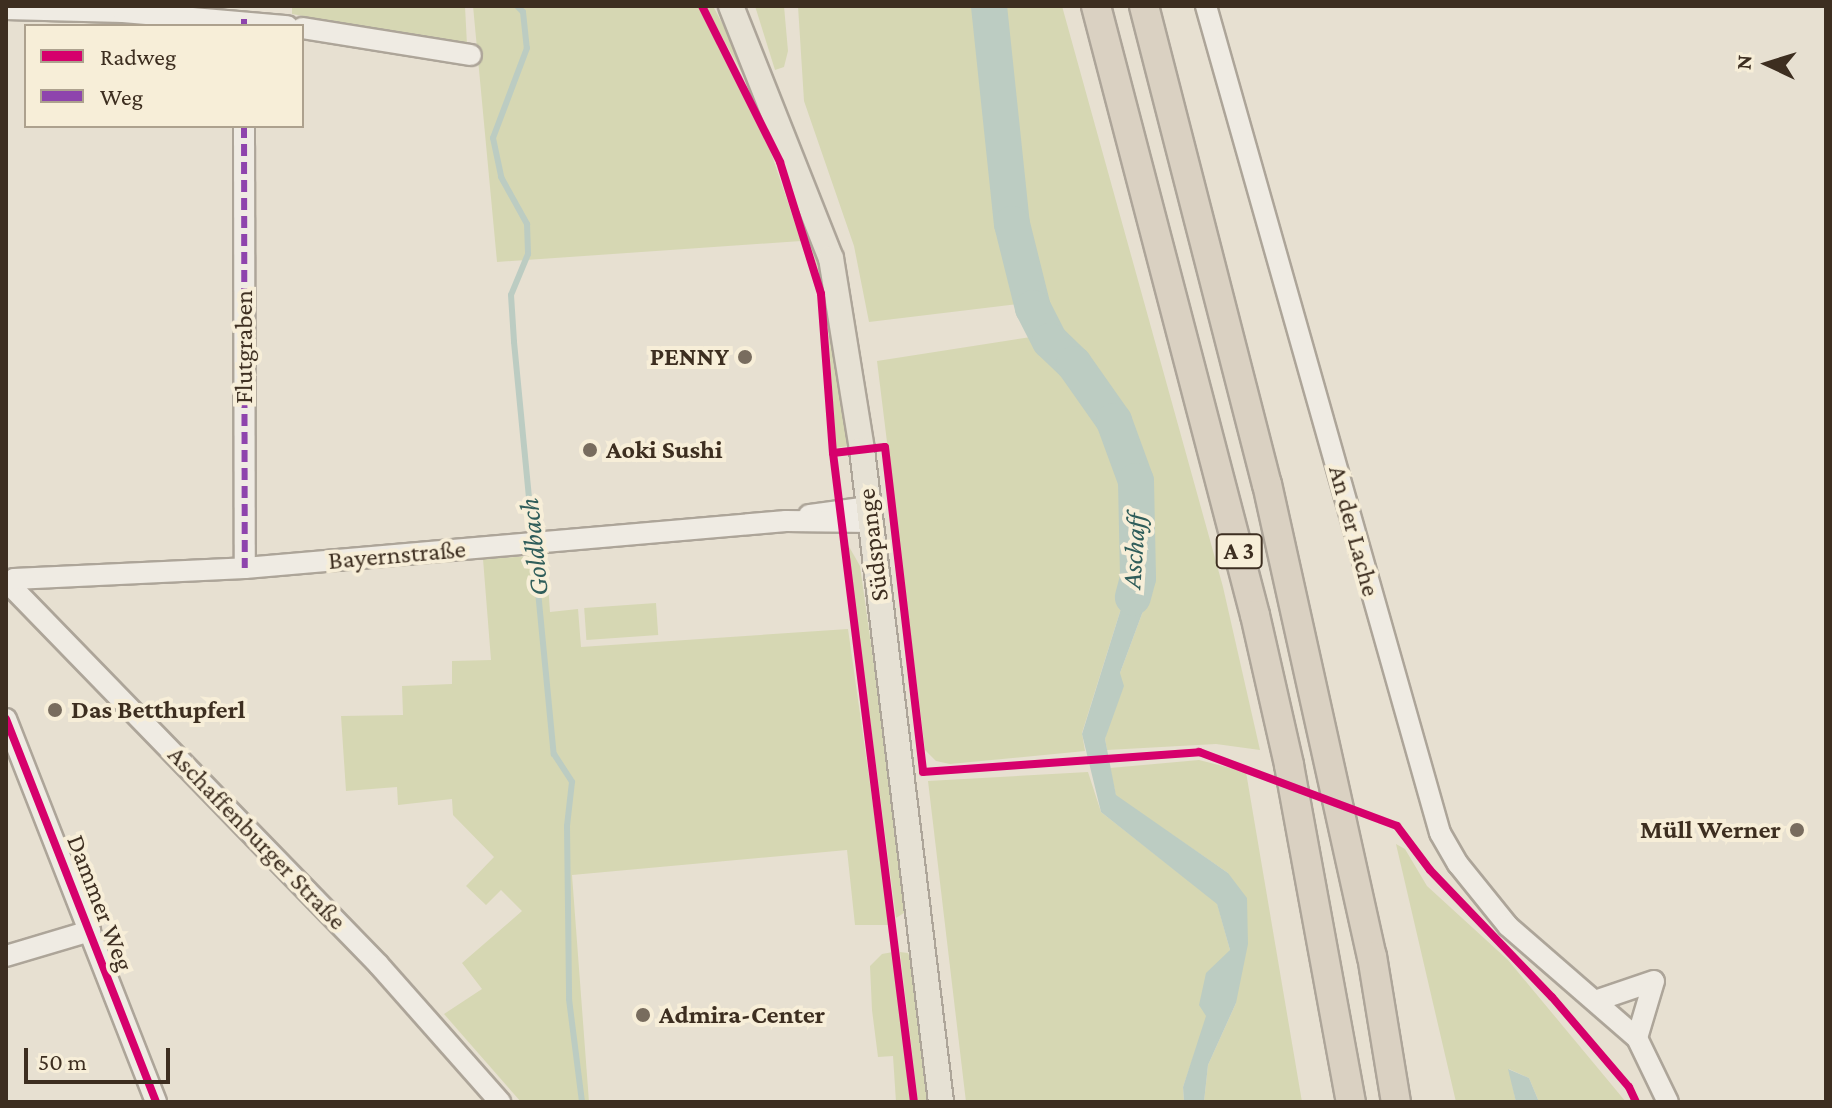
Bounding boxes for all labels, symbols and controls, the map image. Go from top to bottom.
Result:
legend [24,24,304,128]
north arrow [1728,24,1808,104]
text: Radweg [100,43,176,70]
text: N [1731,54,1757,71]
text: Weg [100,83,143,110]
street label: Flutgraben [228,290,260,404]
place label: PENNY [650,341,729,373]
marker: PENNY [736,348,754,366]
place label: Aoki Sushi [606,434,722,466]
marker: Aoki Sushi [581,441,599,459]
street label: An der Lache [1322,462,1386,600]
street label: Südspange [851,487,895,603]
water label: Goldbach [512,496,556,598]
water label: Aschaff [1115,512,1153,590]
road number: A 3 [1215,531,1263,571]
street label: Bayernstraße [327,533,467,577]
place label: Das Betthupferl [71,694,245,726]
marker: Das Betthupferl [46,701,64,719]
street label: Aschaffenburger Straße [161,740,353,936]
place label: Müll Werner [1640,814,1781,846]
marker: Müll Werner [1788,821,1806,839]
street label: Dammer Weg [60,830,140,976]
place label: Admira-Center [659,999,825,1031]
marker: Admira-Center [634,1006,652,1024]
scale bar [28,1032,174,1082]
text: 50 m [38,1048,87,1075]

